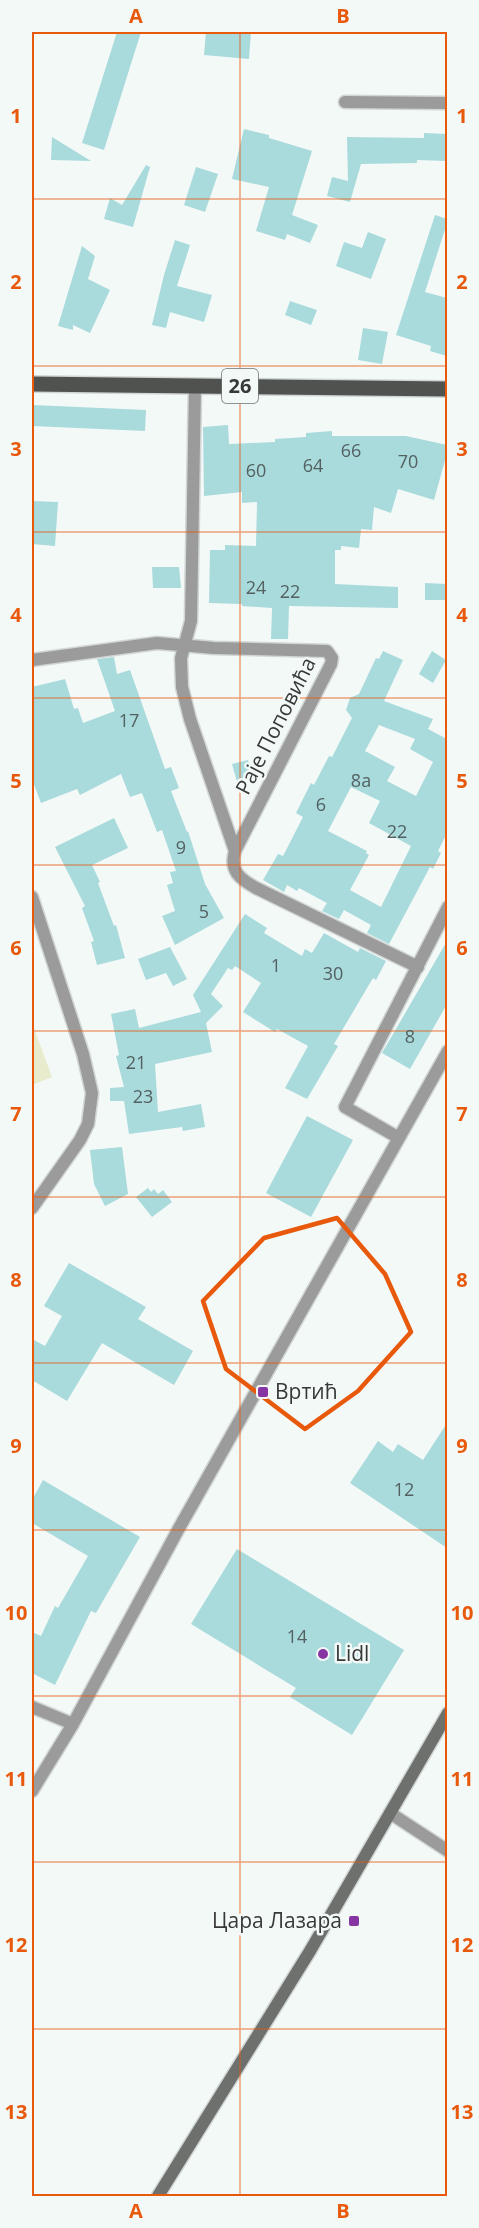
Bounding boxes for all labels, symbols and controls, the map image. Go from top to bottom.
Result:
text: A [129,2,143,29]
text: B [336,2,350,29]
text: 1 [10,102,22,129]
text: 1 [456,102,468,129]
text: 2 [10,268,22,295]
text: 2 [456,268,468,295]
road number: 26 [222,369,258,403]
text: 3 [10,435,22,462]
text: 3 [456,435,468,462]
house number: 66 [341,438,361,462]
house number: 70 [398,449,418,473]
house number: 64 [303,453,323,477]
house number: 60 [246,458,266,482]
house number: 24 [246,575,266,599]
house number: 22 [280,579,300,603]
text: 4 [10,601,22,628]
text: 4 [456,601,468,628]
street label: Раје Поповића [228,652,322,799]
house number: 17 [119,708,139,732]
text: 5 [10,767,22,794]
text: 5 [456,767,468,794]
house number: 8a [351,768,371,792]
house number: 6 [316,792,326,816]
house number: 22 [387,819,407,843]
house number: 9 [176,835,186,859]
house number: 5 [199,899,209,923]
text: 6 [10,934,22,961]
text: 6 [456,934,468,961]
house number: 1 [271,953,281,977]
house number: 30 [323,961,343,985]
house number: 8 [405,1024,415,1048]
house number: 21 [126,1050,146,1074]
house number: 23 [133,1084,153,1108]
text: 7 [10,1100,22,1127]
text: 7 [456,1100,468,1127]
text: 8 [10,1266,22,1293]
text: 8 [456,1266,468,1293]
place label: Вртић [275,1377,338,1405]
marker: Вртић [256,1385,270,1399]
text: 9 [10,1432,22,1459]
text: 9 [456,1432,468,1459]
house number: 12 [394,1477,414,1501]
text: 10 [5,1599,27,1626]
text: 10 [451,1599,473,1626]
house number: 14 [287,1624,307,1648]
place label: Lidl [335,1639,369,1667]
marker: Lidl [316,1647,330,1661]
text: 11 [5,1765,27,1792]
text: 11 [451,1765,473,1792]
place label: Цара Лазара [212,1906,342,1934]
marker: Цара Лазара [347,1914,361,1928]
text: 12 [5,1931,27,1958]
text: 12 [451,1931,473,1958]
text: 13 [5,2098,27,2125]
text: 13 [451,2098,473,2125]
text: A [129,2197,143,2224]
text: B [336,2197,350,2224]

